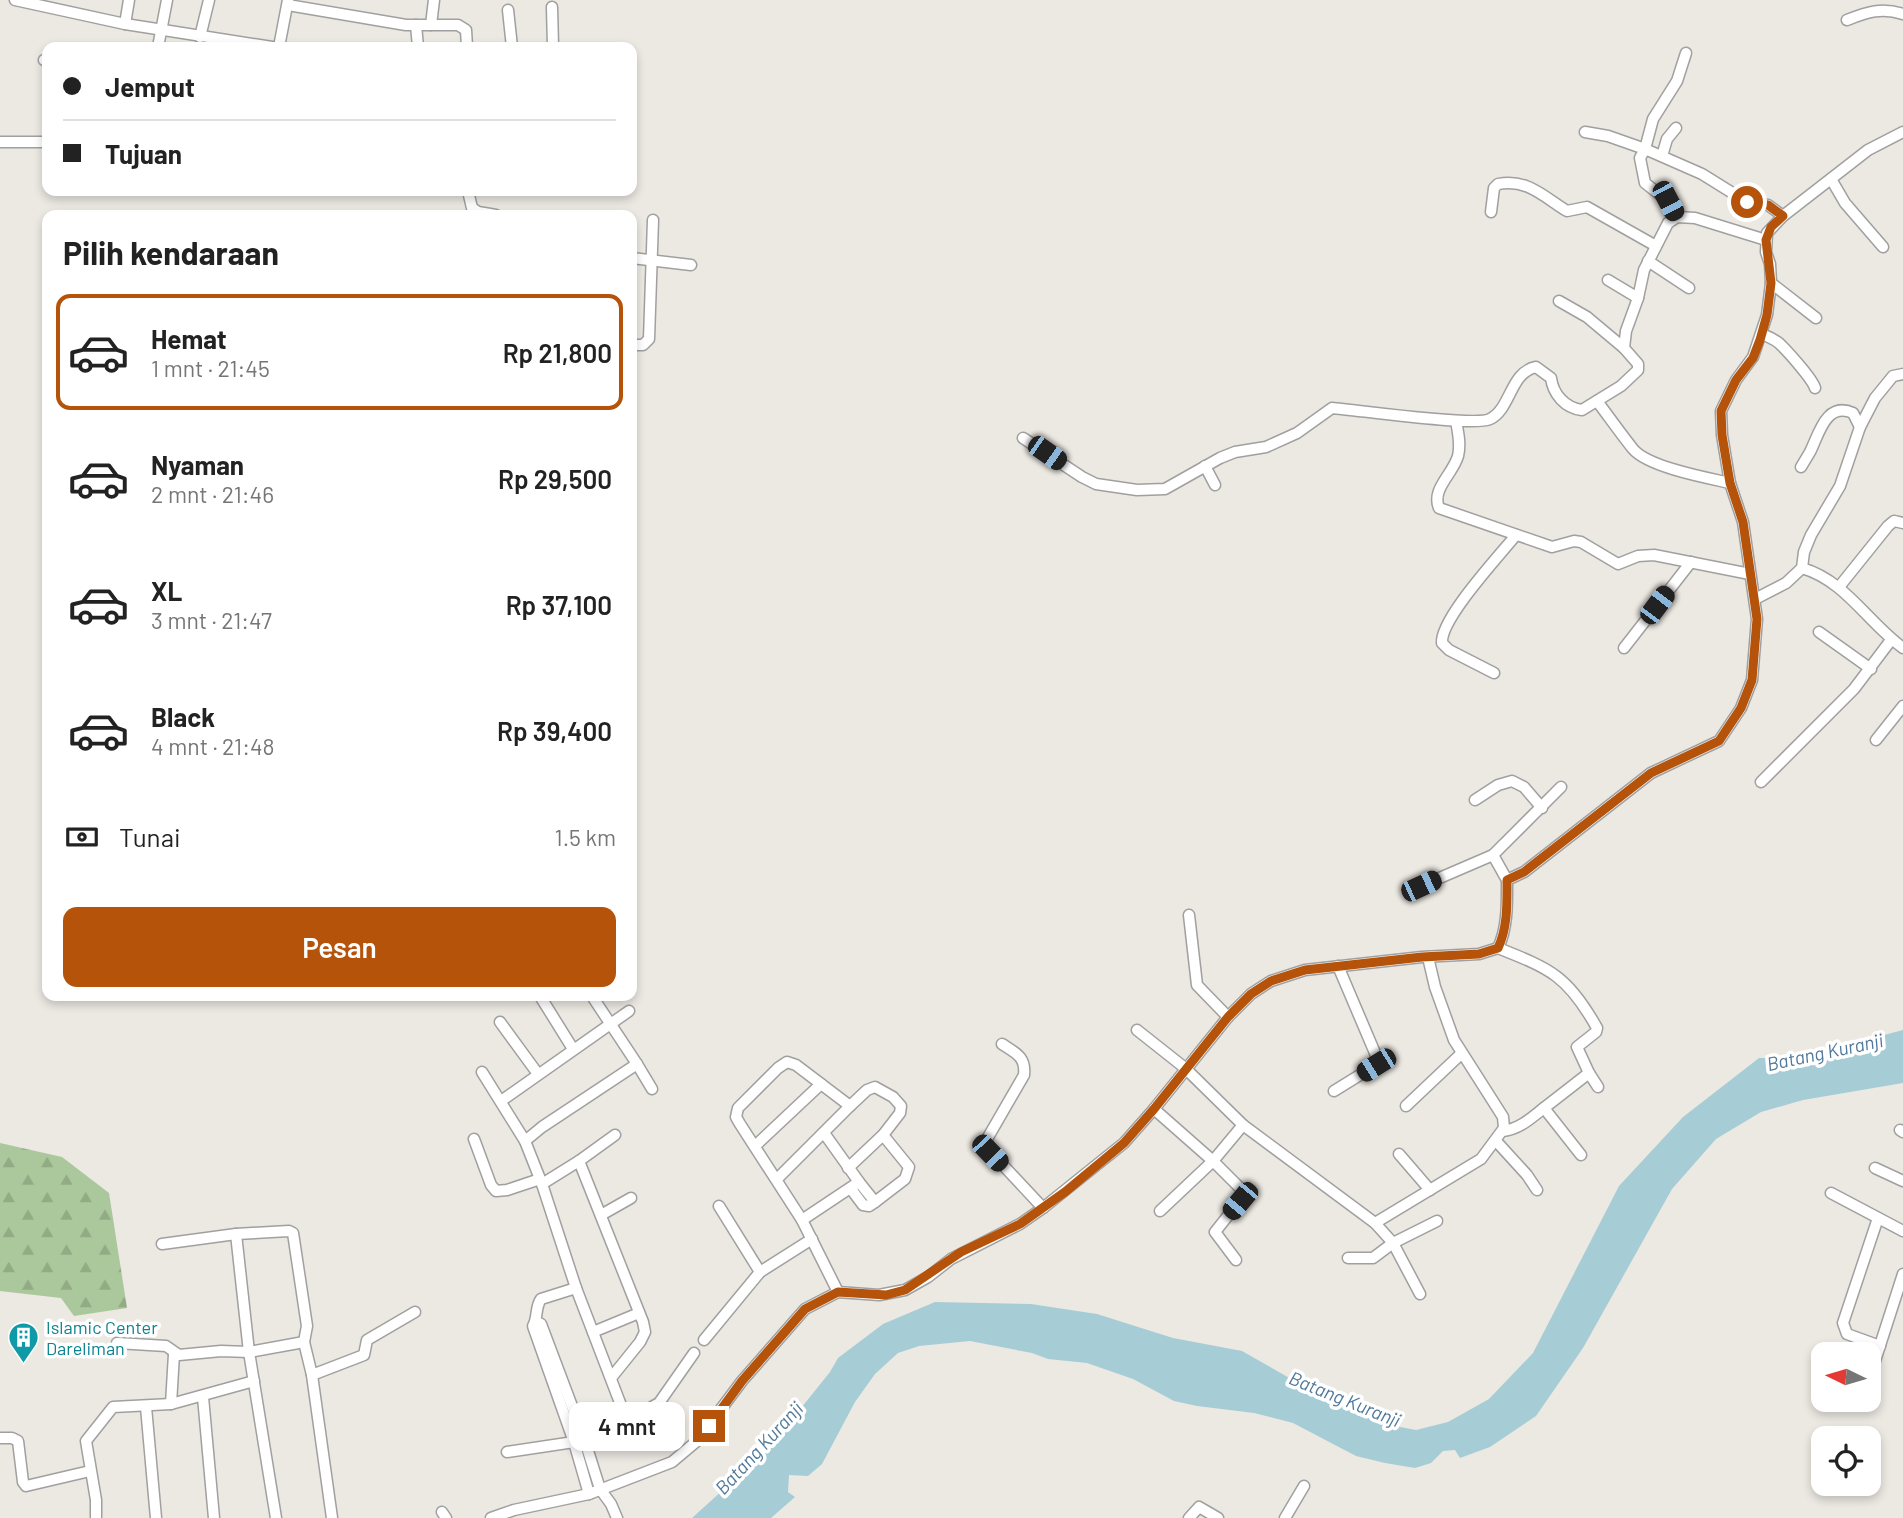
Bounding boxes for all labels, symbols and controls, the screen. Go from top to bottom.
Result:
text: Jemput [105,71,195,102]
text: Tujuan [105,138,182,169]
car [1649,178,1688,224]
route start [1731,186,1763,218]
text: Pilih kendaraan [63,233,279,271]
icon: car [67,321,130,384]
text: Hemat [151,323,227,354]
text: Rp 21,800 [503,337,612,368]
text: 1 mnt · 21:45 [151,354,270,382]
car [1024,432,1071,474]
icon: car [67,447,130,510]
text: Nyaman [151,449,244,480]
text: Rp 29,500 [498,463,612,494]
text: 2 mnt · 21:46 [151,480,274,508]
icon: car [67,573,130,636]
text: XL [151,575,182,606]
car [1636,582,1679,628]
text: Rp 37,100 [506,589,612,620]
text: 3 mnt · 21:47 [151,606,272,634]
icon: car [67,699,130,762]
text: Black [151,701,215,732]
text: Rp 39,400 [497,715,612,746]
text: 4 mnt · 21:48 [151,732,275,760]
icon: cash [63,818,101,856]
text: Tunai [119,821,181,852]
text: 1.5 km [555,823,616,851]
car [1398,868,1445,904]
button: Pesan [63,907,616,987]
water label: Batang Kuranji [1765,1028,1885,1075]
car [1353,1045,1400,1085]
car [968,1131,1013,1175]
car [1219,1178,1262,1224]
place label: Islamic Center Dareliman [46,1316,158,1359]
building icon: Islamic Center Dareliman [6,1321,40,1365]
north arrow [1811,1342,1881,1412]
map controls [1811,1342,1881,1496]
water label: Batang Kuranji [1286,1366,1405,1431]
water label: Batang Kuranji [710,1396,808,1499]
callout: 4 mnt [569,1402,684,1450]
route end [693,1410,725,1442]
text: 4 mnt [598,1412,656,1440]
button: locate [1811,1426,1881,1496]

